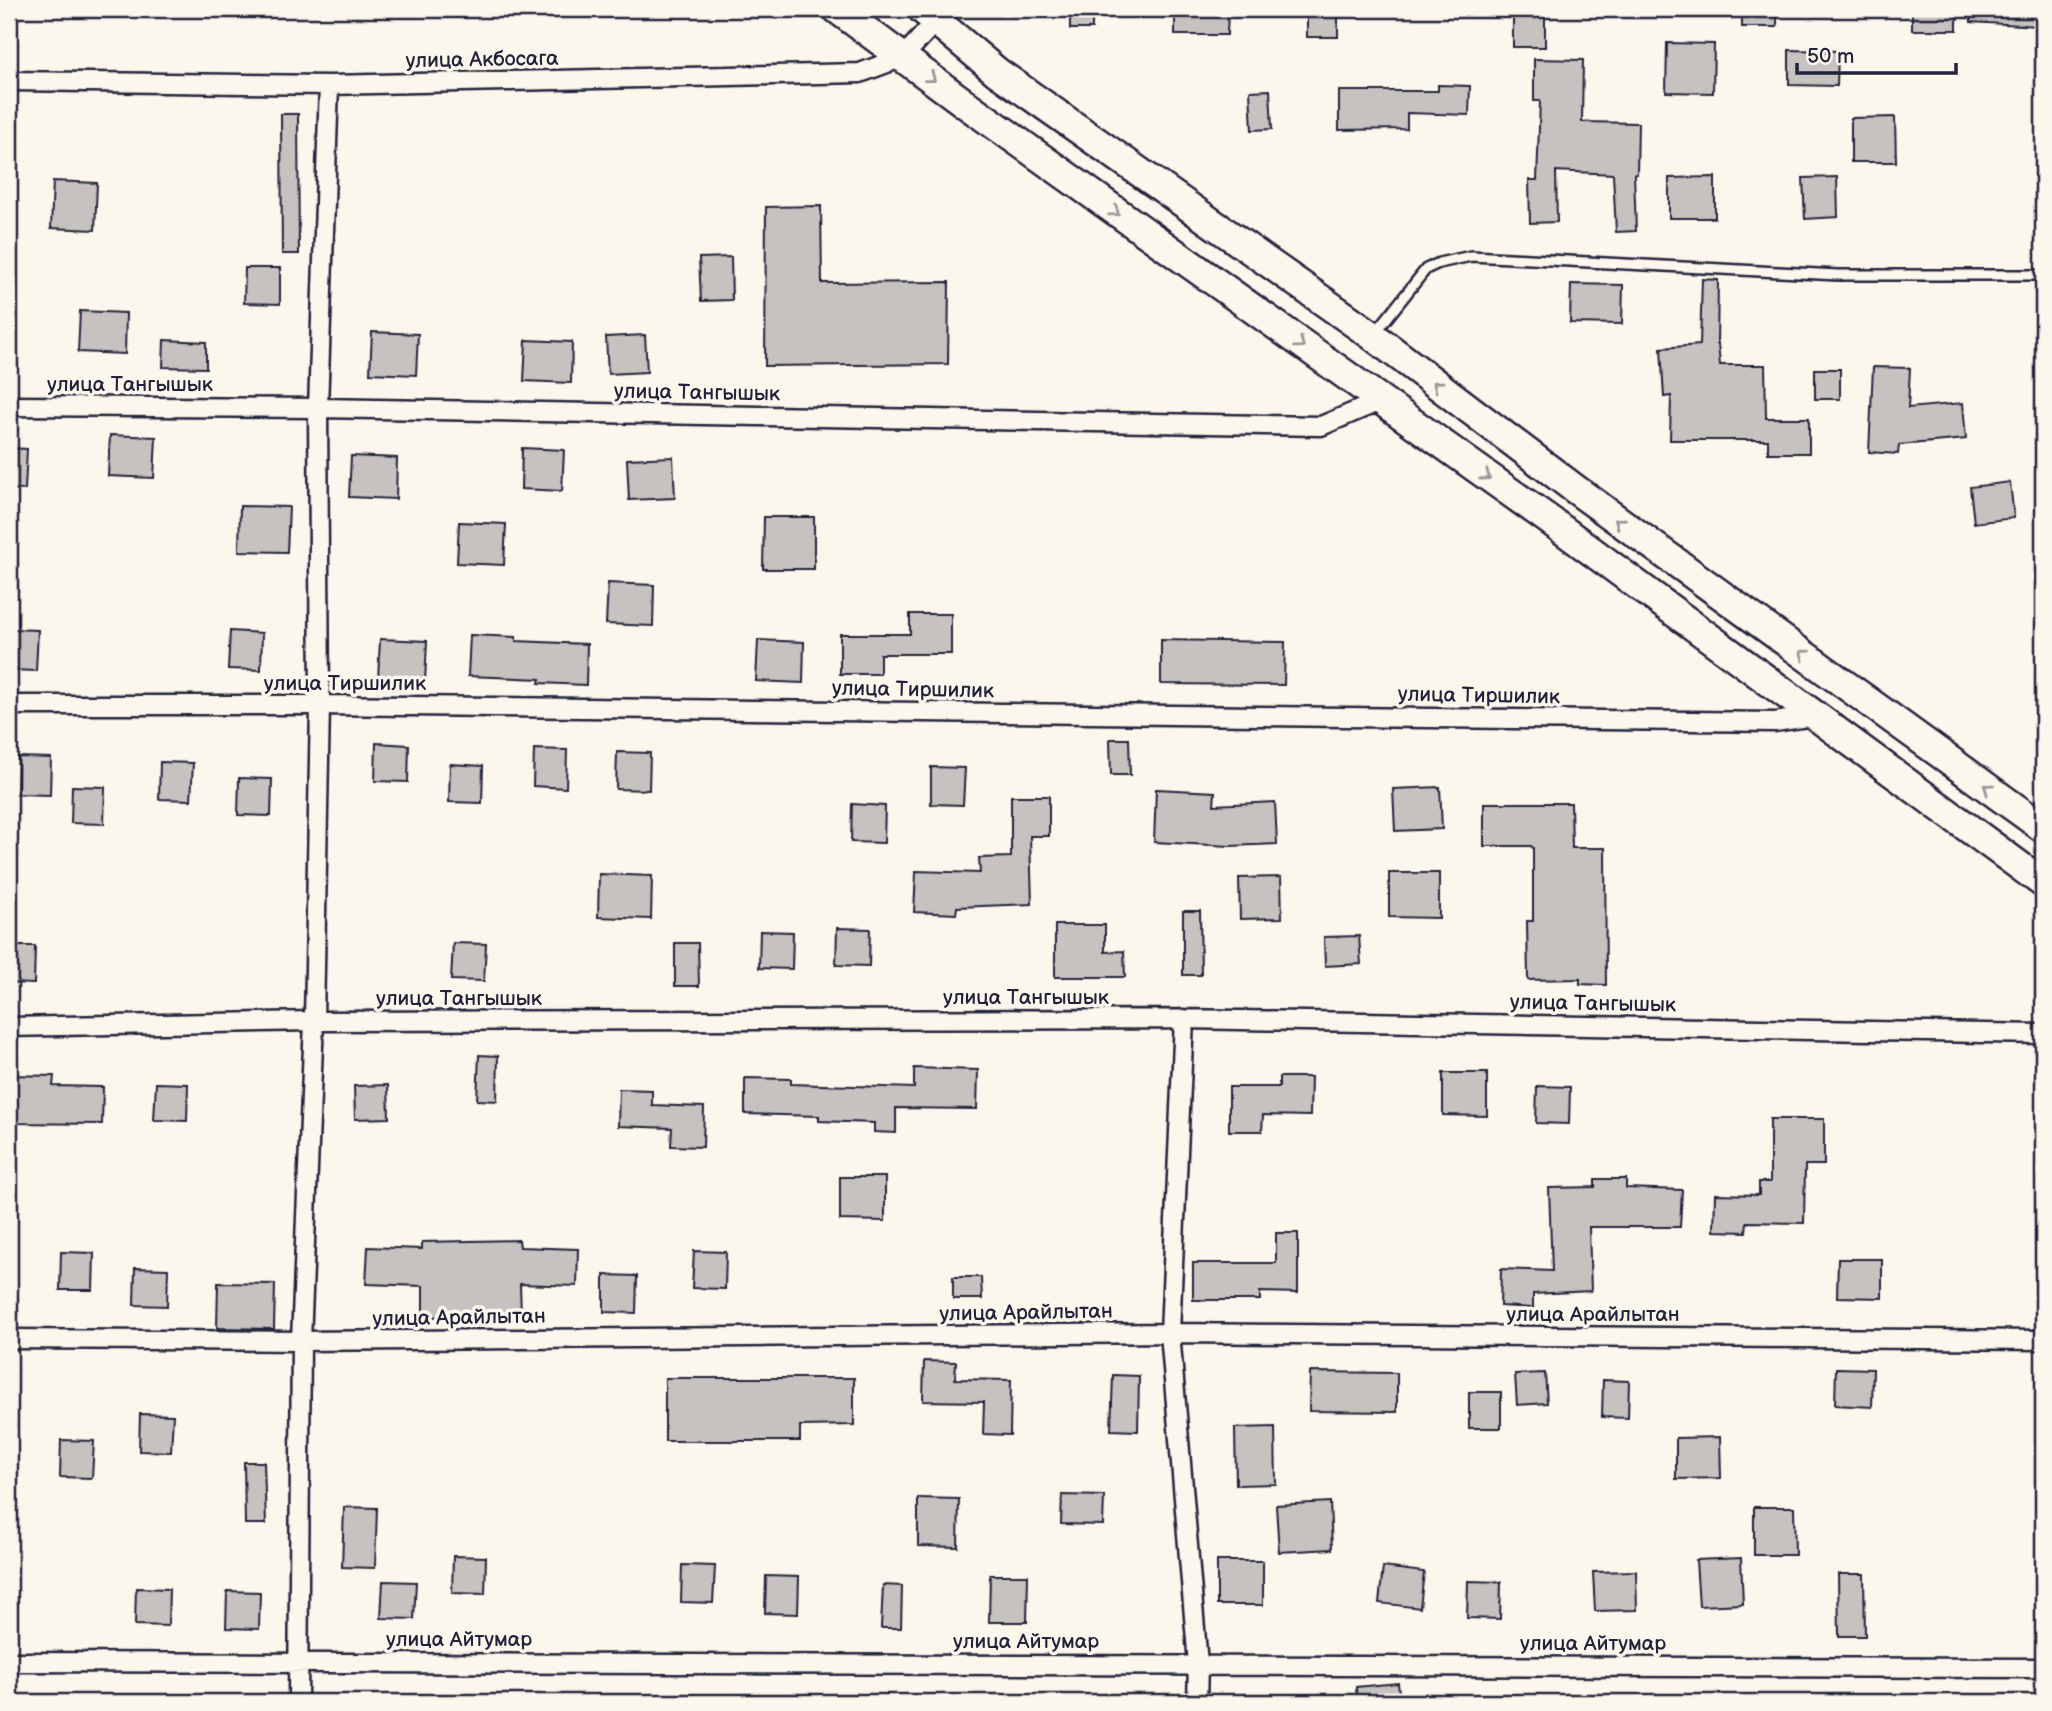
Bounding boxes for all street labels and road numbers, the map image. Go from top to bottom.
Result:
street label: улица Акбосага [405,46,559,73]
street label: улица Тангышык [47,372,213,397]
street label: улица Тангышык [614,379,780,406]
street label: улица Тиршилик [264,671,426,696]
street label: улица Тиршилик [832,676,994,703]
street label: улица Тиршилик [1398,682,1560,709]
street label: улица Тангышык [943,985,1109,1010]
street label: улица Тангышык [376,986,542,1011]
street label: улица Тангышык [1510,990,1676,1017]
street label: улица Арайлытан [939,1298,1113,1327]
street label: улица Арайлытан [1506,1302,1680,1327]
street label: улица Арайлытан [372,1303,546,1332]
street label: улица Айтумар [386,1627,532,1652]
street label: улица Айтумар [953,1629,1099,1654]
street label: улица Айтумар [1520,1631,1666,1656]

